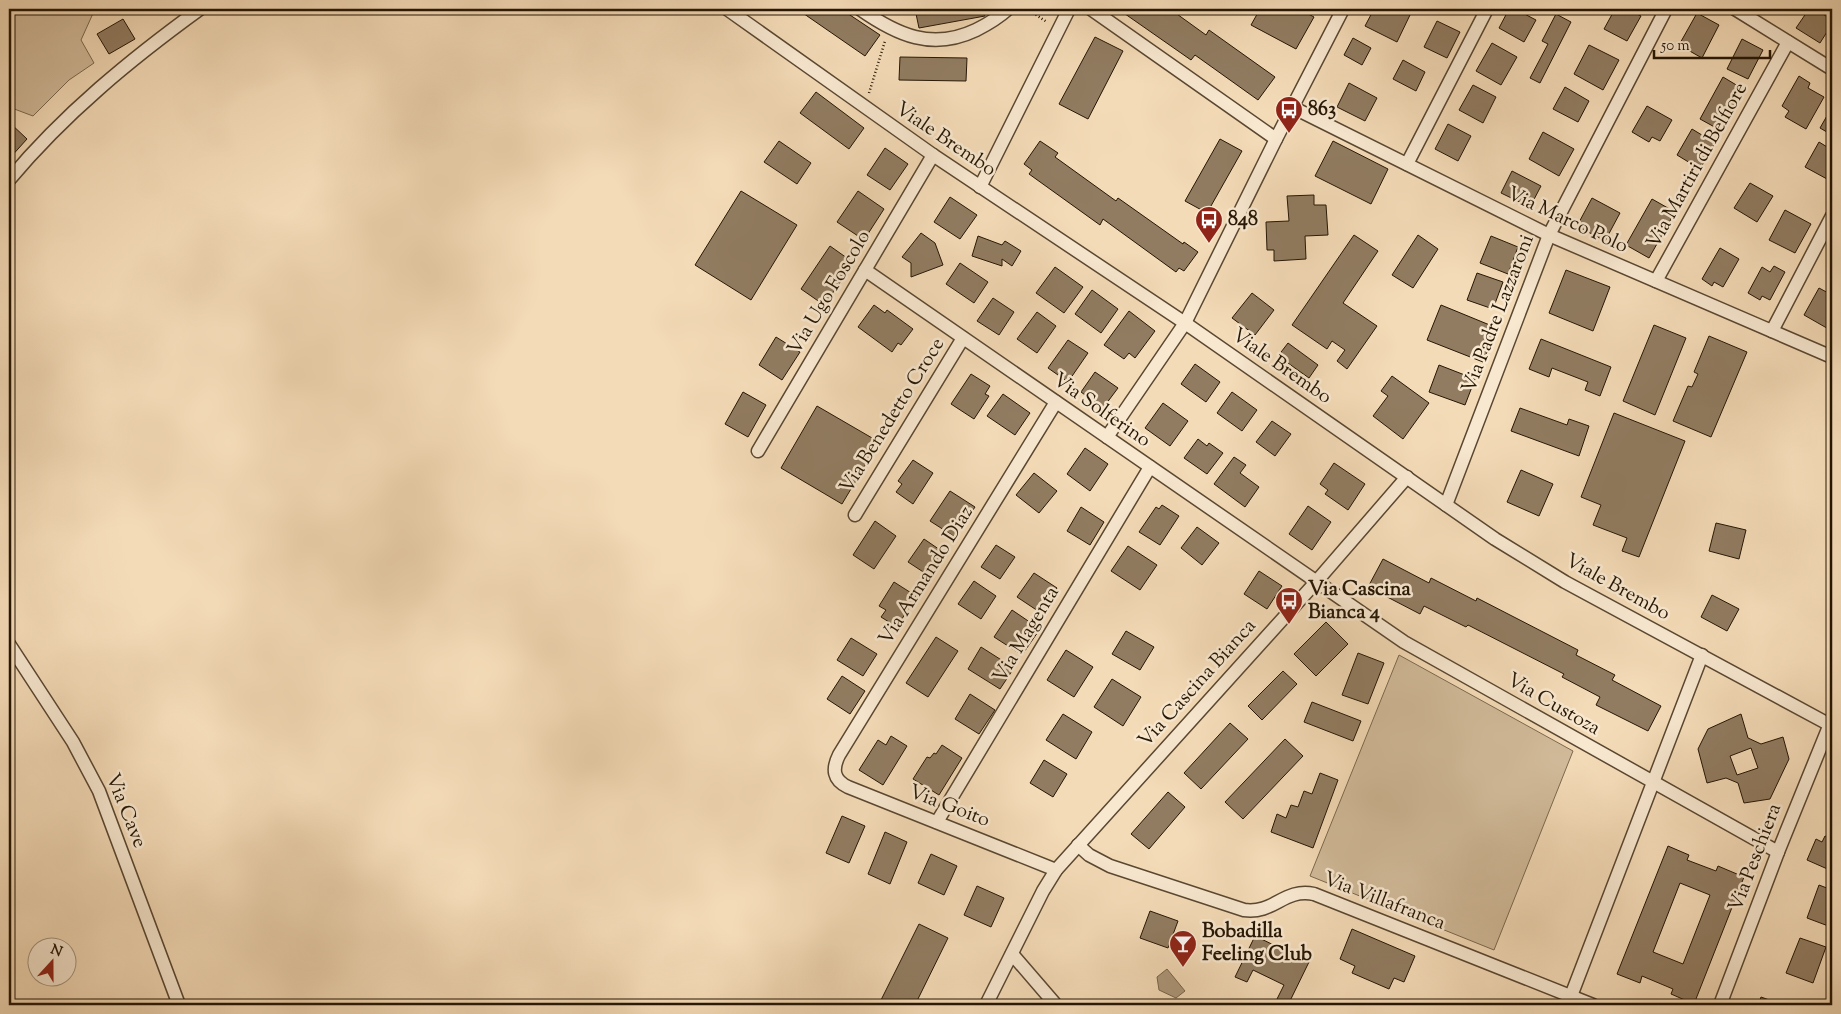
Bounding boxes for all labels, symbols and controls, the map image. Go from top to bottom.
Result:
scale bar [1654,28,1770,60]
text: 50 m [1660,36,1690,57]
street label: Via Martiri di Belfiore [1640,78,1756,254]
street label: Viale Brembo [889,95,1001,185]
bus stop icon: 863 [1274,95,1304,134]
place label: 863 [1308,96,1336,125]
street label: Via Marco Polo [1502,180,1632,262]
bus stop icon: 848 [1194,205,1224,244]
place label: 848 [1228,206,1258,235]
street label: Via Ugo Foscolo [781,225,879,361]
street label: Via Padre Lazzaroni [1455,230,1543,397]
street label: Viale Brembo [1225,322,1337,412]
street label: Via Benedetto Croce [833,332,953,500]
street label: Via Solferino [1046,366,1156,456]
street label: Via Armando Diaz [872,501,982,651]
street label: Viale Brembo [1559,547,1675,629]
place label: Via Cascina Bianca 4 [1308,576,1412,628]
street label: Via Magenta [987,581,1067,689]
bus stop icon: Via Cascina Bianca 4 [1274,586,1304,625]
street label: Via Cascina Bianca [1132,613,1264,755]
street label: Via Custoza [1501,666,1605,744]
street label: Via Cave [97,769,153,853]
street label: Via Goito [904,778,994,836]
street label: Via Peschiera [1722,800,1790,916]
street label: Via Villafranca [1319,865,1449,939]
place label: Bobadilla Feeling Club [1202,918,1312,970]
bar icon: Bobadilla Feeling Club [1168,929,1198,968]
north arrow [28,936,78,986]
text: N [47,940,65,963]

